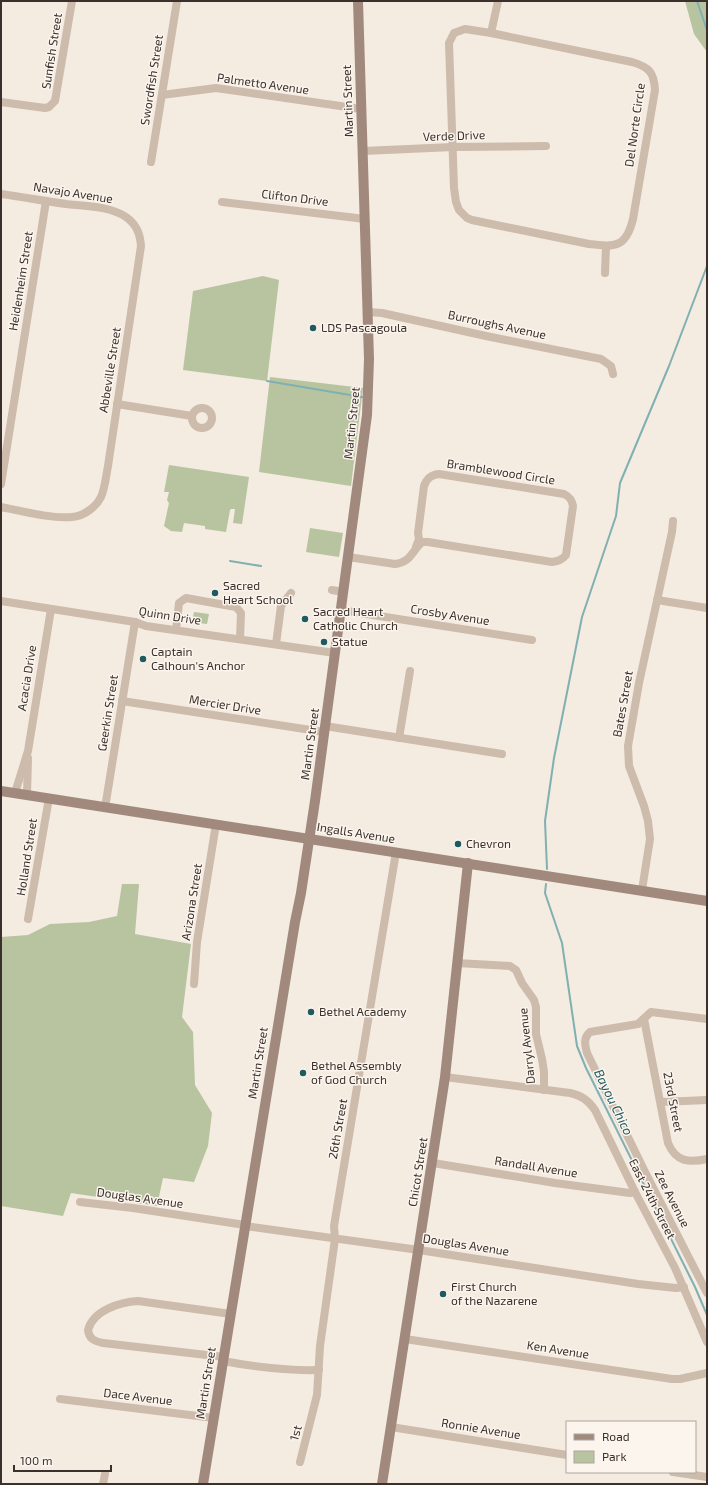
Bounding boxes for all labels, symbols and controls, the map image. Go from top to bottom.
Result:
street label: Sunfish Street [38,11,64,90]
street label: Swordfish Street [137,33,165,126]
street label: Martin Street [339,64,355,137]
street label: Palmetto Avenue [216,70,310,96]
street label: Del Norte Circle [621,82,647,168]
street label: Verde Drive [422,127,485,143]
street label: Navajo Avenue [32,179,114,206]
street label: Clifton Drive [261,186,329,208]
street label: Heidenheim Street [5,230,35,332]
street label: Burroughs Avenue [447,307,547,341]
place label: LDS Pascagoula [321,320,407,334]
marker: LDS Pascagoula [308,323,318,333]
street label: Abbeville Street [95,326,123,414]
street label: Martin Street [340,386,362,460]
street label: Bramblewood Circle [446,456,556,486]
place label: Sacred Heart School [223,578,293,606]
marker: Sacred Heart School [210,588,220,598]
street label: Crosby Avenue [410,601,491,627]
street label: Quinn Drive [138,603,202,628]
place label: Sacred Heart Catholic Church [313,604,398,632]
marker: Sacred Heart Catholic Church [300,614,310,624]
place label: Statue [332,634,368,648]
marker: Statue [319,637,329,647]
street label: Acacia Drive [14,644,38,712]
place label: Captain Calhoun's Anchor [151,644,246,672]
marker: Captain Calhoun's Anchor [138,654,148,664]
street label: Bates Street [609,669,635,738]
street label: Geerkin Street [94,673,120,752]
street label: Mercier Drive [188,691,262,717]
street label: Martin Street [297,707,321,781]
street label: Holland Street [13,817,39,897]
street label: Ingalls Avenue [316,819,396,845]
place label: Chevron [466,836,511,850]
marker: Chevron [453,839,463,849]
street label: Arizona Street [178,862,204,941]
place label: Bethel Academy [319,1004,407,1018]
marker: Bethel Academy [306,1007,316,1017]
street label: Darryl Avenue [515,1007,537,1085]
street label: Martin Street [244,1026,270,1100]
place label: Bethel Assembly of God Church [311,1058,402,1086]
water label: Bayou Chico [591,1066,637,1138]
marker: Bethel Assembly of God Church [298,1068,308,1078]
street label: 23rd Street [661,1071,687,1134]
street label: 26th Street [325,1097,349,1160]
street label: Chicot Street [405,1136,429,1207]
street label: Randall Avenue [494,1153,579,1179]
street label: East 24th Street [627,1156,679,1241]
street label: Zee Avenue [653,1168,693,1229]
street label: Douglas Avenue [96,1184,184,1210]
street label: Douglas Avenue [422,1230,510,1258]
place label: First Church of the Nazarene [451,1279,538,1307]
marker: First Church of the Nazarene [438,1289,448,1299]
street label: Ken Avenue [526,1337,590,1361]
street label: Martin Street [192,1346,218,1420]
street label: Dace Avenue [103,1385,173,1407]
street label: Ronnie Avenue [440,1415,522,1441]
legend [566,1421,696,1473]
street label: 1st [286,1423,304,1442]
text: Road [602,1429,630,1443]
scale bar [14,1447,111,1473]
text: Park [602,1449,627,1463]
text: 100 m [20,1453,52,1467]

